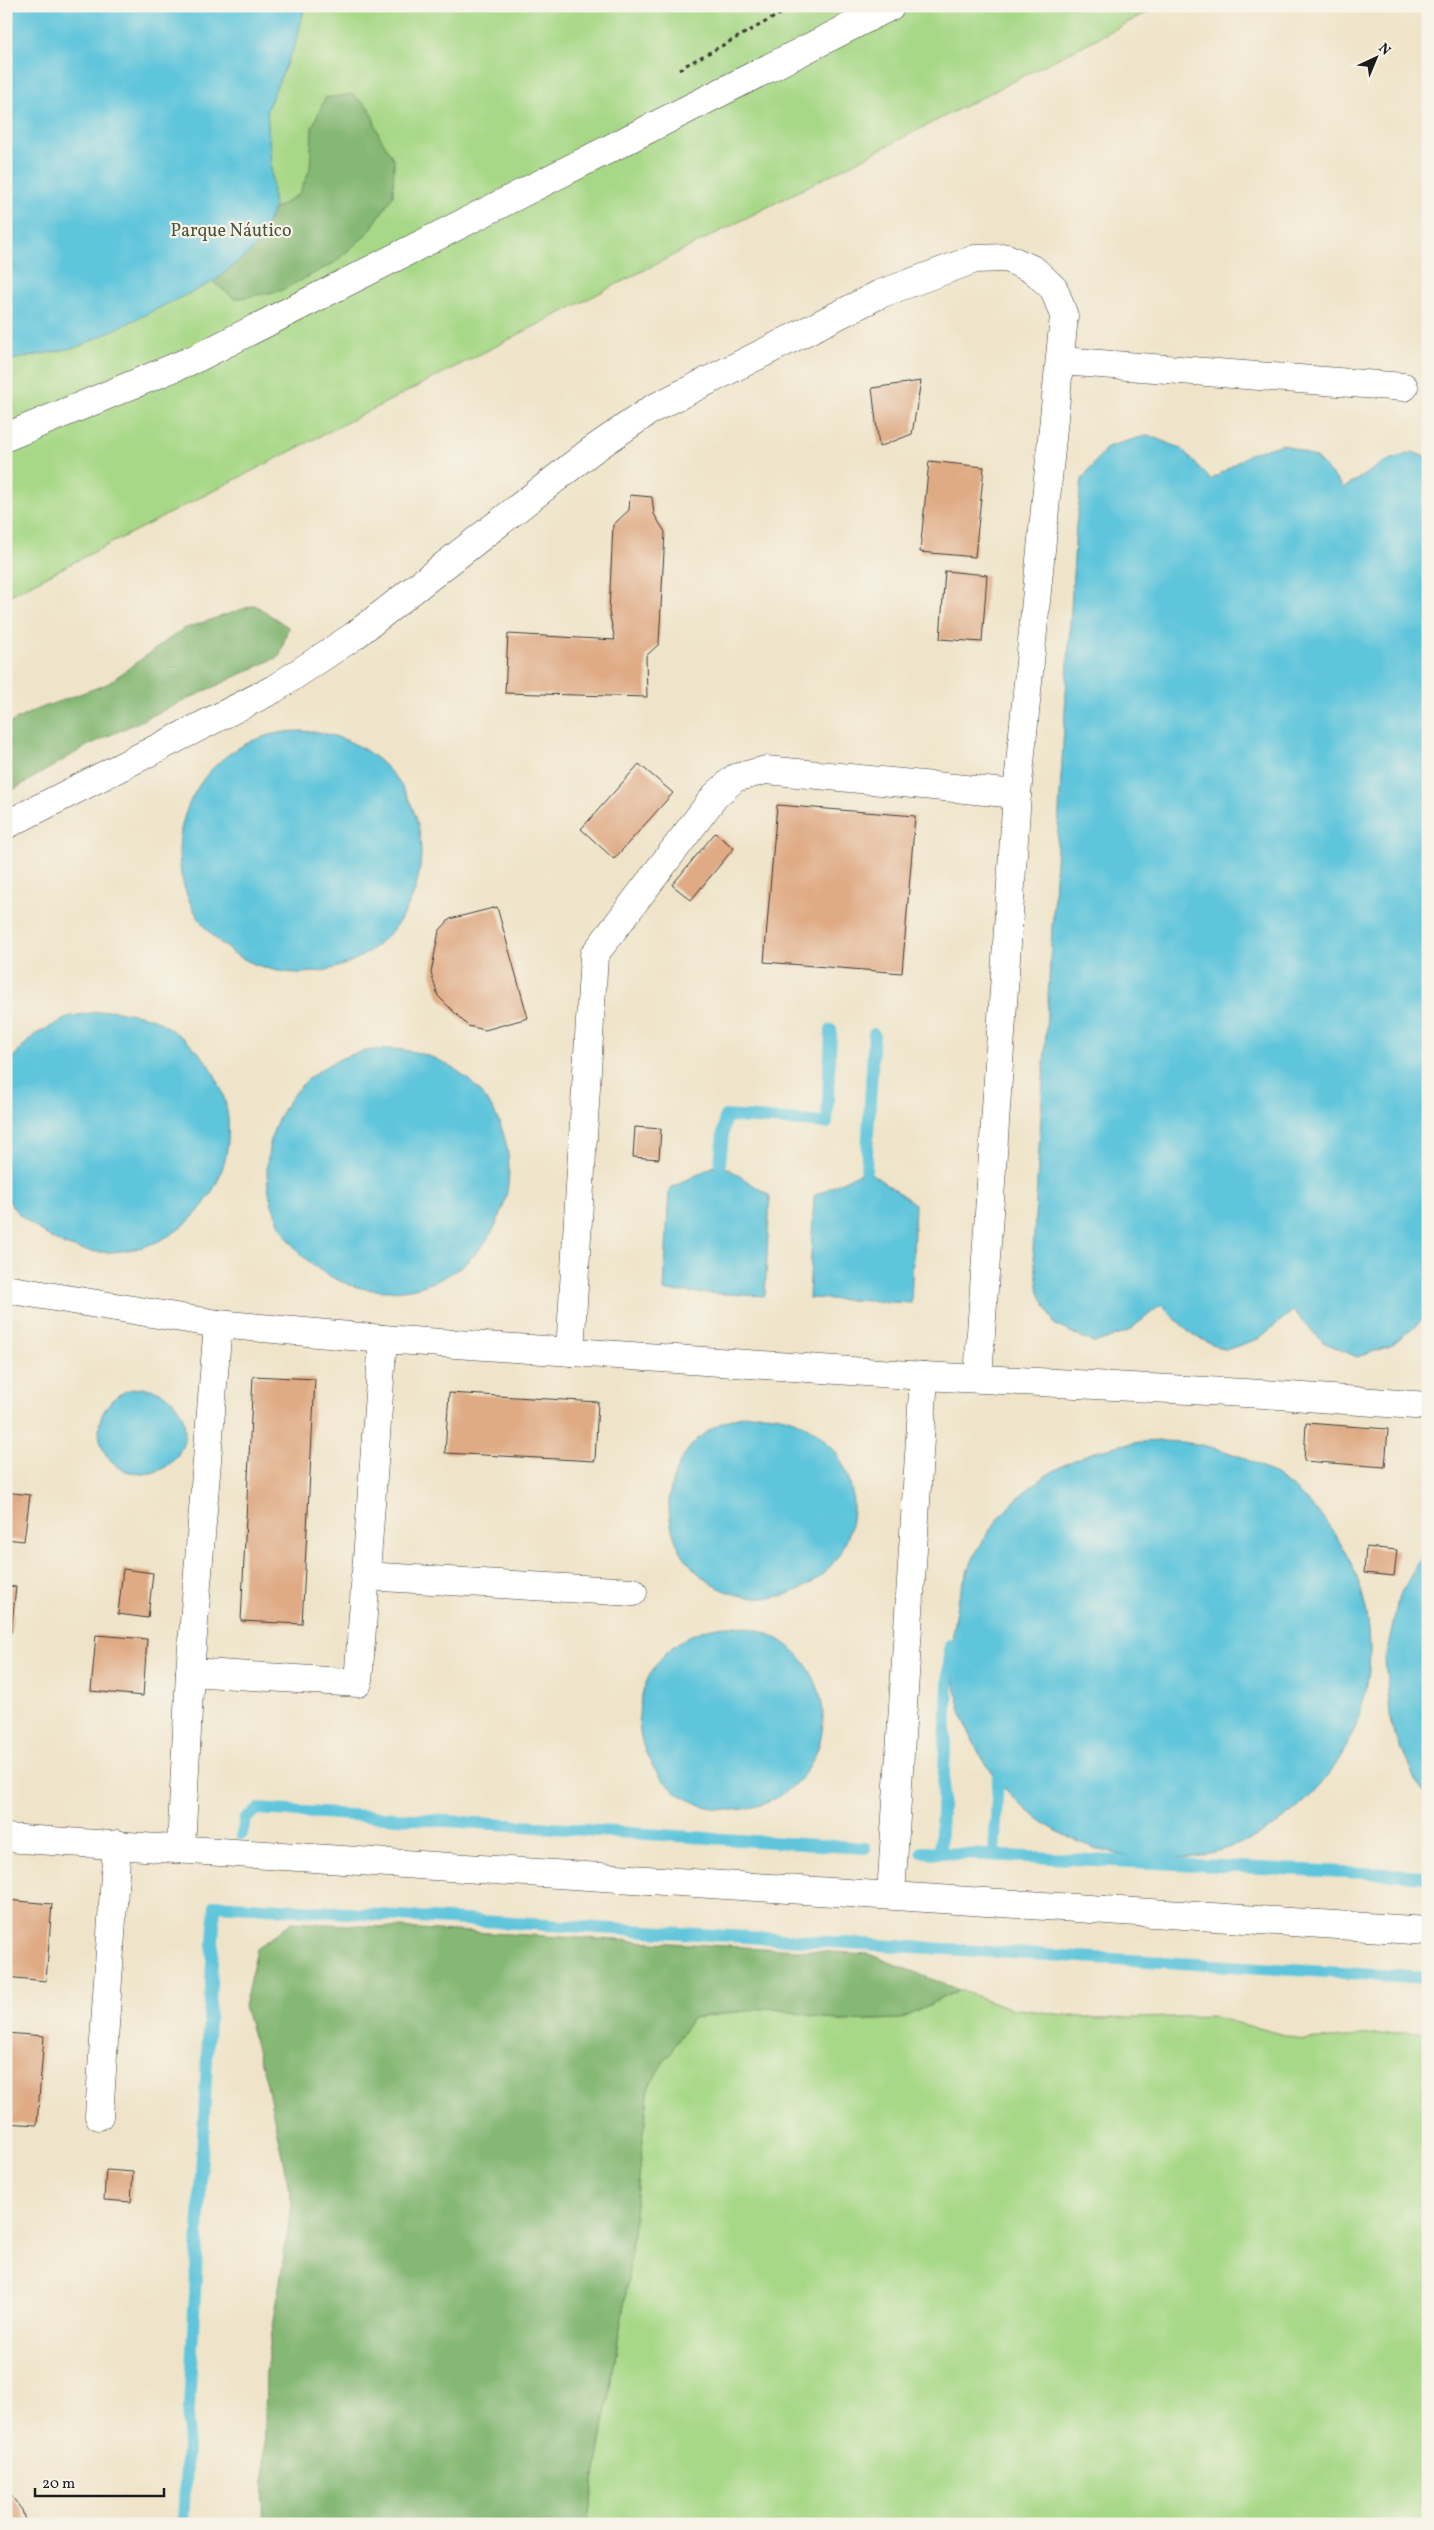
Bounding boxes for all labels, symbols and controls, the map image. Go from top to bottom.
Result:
north arrow [1352,32,1402,82]
text: N [1374,39,1394,60]
park label: Parque Náutico [171,219,291,244]
scale bar [35,2465,164,2497]
text: 20 m [42,2474,75,2495]

